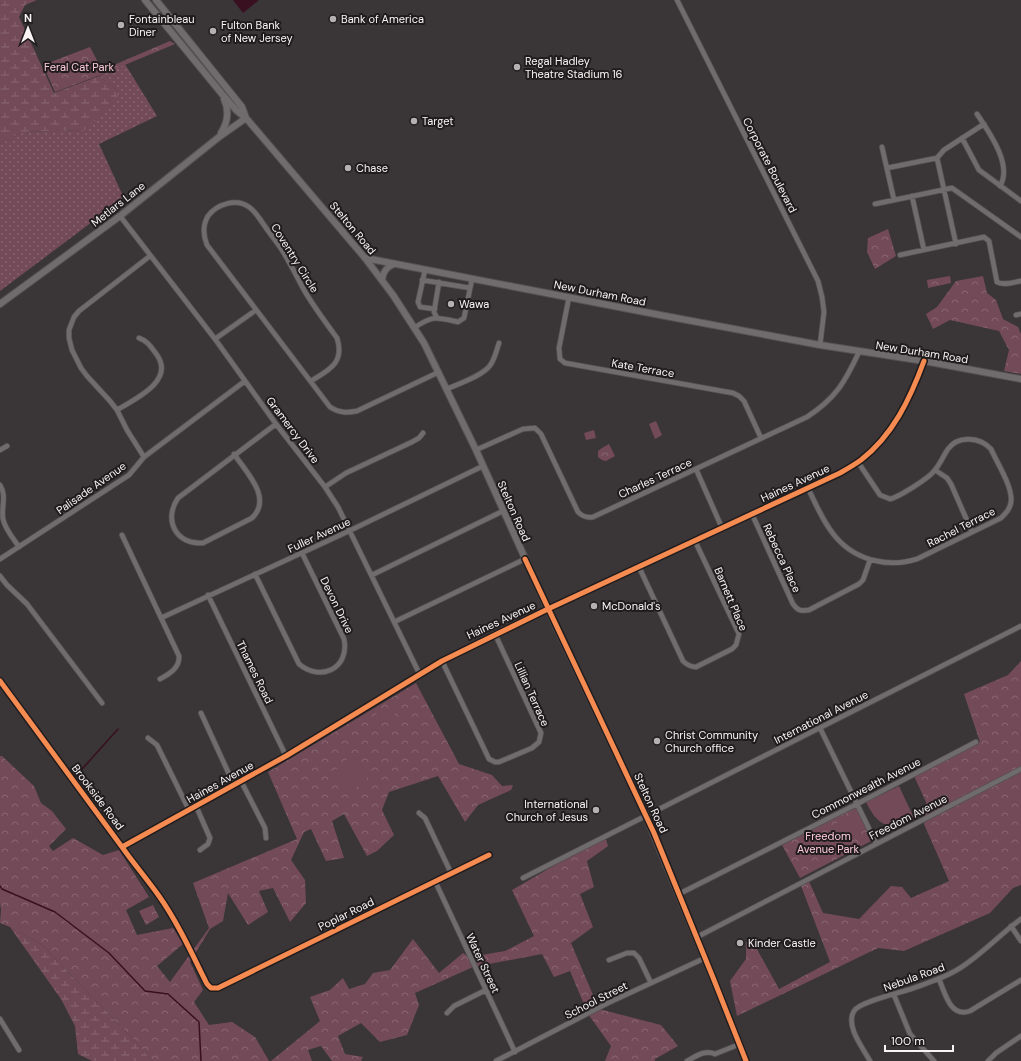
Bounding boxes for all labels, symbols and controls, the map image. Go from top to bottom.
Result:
north arrow [8,8,48,48]
text: N [24,11,32,25]
place label: Fontainbleau Diner [129,12,195,39]
place label: Bank of America [341,12,424,26]
marker: Bank of America [328,14,338,24]
place label: Fulton Bank of New Jersey [221,18,293,45]
marker: Fontainbleau Diner [116,20,126,30]
marker: Fulton Bank of New Jersey [208,26,218,36]
place label: Regal Hadley Theatre Stadium 16 [525,54,623,81]
park label: Feral Cat Park [44,60,114,74]
marker: Regal Hadley Theatre Stadium 16 [512,62,522,72]
place label: Target [422,114,454,128]
street label: Corporate Boulevard [740,115,800,215]
marker: Target [409,116,419,126]
place label: Chase [356,161,388,175]
marker: Chase [343,163,353,173]
street label: Metlars Lane [88,178,148,230]
street label: Stelton Road [327,199,379,257]
street label: Coventry Circle [268,221,322,295]
street label: New Durham Road [553,277,647,309]
place label: Wawa [459,297,489,311]
marker: Wawa [446,299,456,309]
street label: New Durham Road [875,338,969,366]
street label: Kate Terrace [611,356,675,380]
street label: Gramercy Drive [263,394,323,466]
street label: Charles Terrace [616,455,694,501]
street label: Palisade Avenue [53,459,129,517]
street label: Haines Avenue [758,461,832,505]
street label: Stelton Road [494,479,534,544]
street label: Rachel Terrace [925,504,997,550]
street label: Fuller Avenue [285,514,353,556]
street label: Rebecca Place [760,521,804,595]
street label: Barnett Place [711,565,751,633]
street label: Devon Drive [317,575,357,635]
street label: Haines Avenue [464,598,538,642]
place label: McDonald's [602,599,661,613]
marker: McDonald's [589,601,599,611]
street label: Thames Road [234,638,276,706]
street label: Lillian Terrace [512,659,552,729]
street label: International Avenue [771,687,871,747]
place label: Christ Community Church office [665,728,758,755]
marker: Christ Community Church office [652,736,662,746]
street label: Commonwealth Avenue [809,754,923,822]
street label: Haines Avenue [184,758,256,806]
street label: Brookside Road [69,761,127,833]
street label: Stelton Road [631,771,671,835]
street label: Freedom Avenue [867,791,949,843]
place label: International Church of Jesus [506,797,588,824]
marker: International Church of Jesus [591,805,601,815]
park label: Freedom Avenue Park [797,829,859,856]
street label: Poplar Road [316,894,376,934]
street label: Water Street [463,931,503,995]
place label: Kinder Castle [748,936,816,950]
marker: Kinder Castle [735,938,745,948]
street label: Nebula Road [882,959,947,995]
street label: School Street [562,978,630,1022]
scale bar [885,1027,953,1053]
text: 100 m [891,1033,925,1049]

